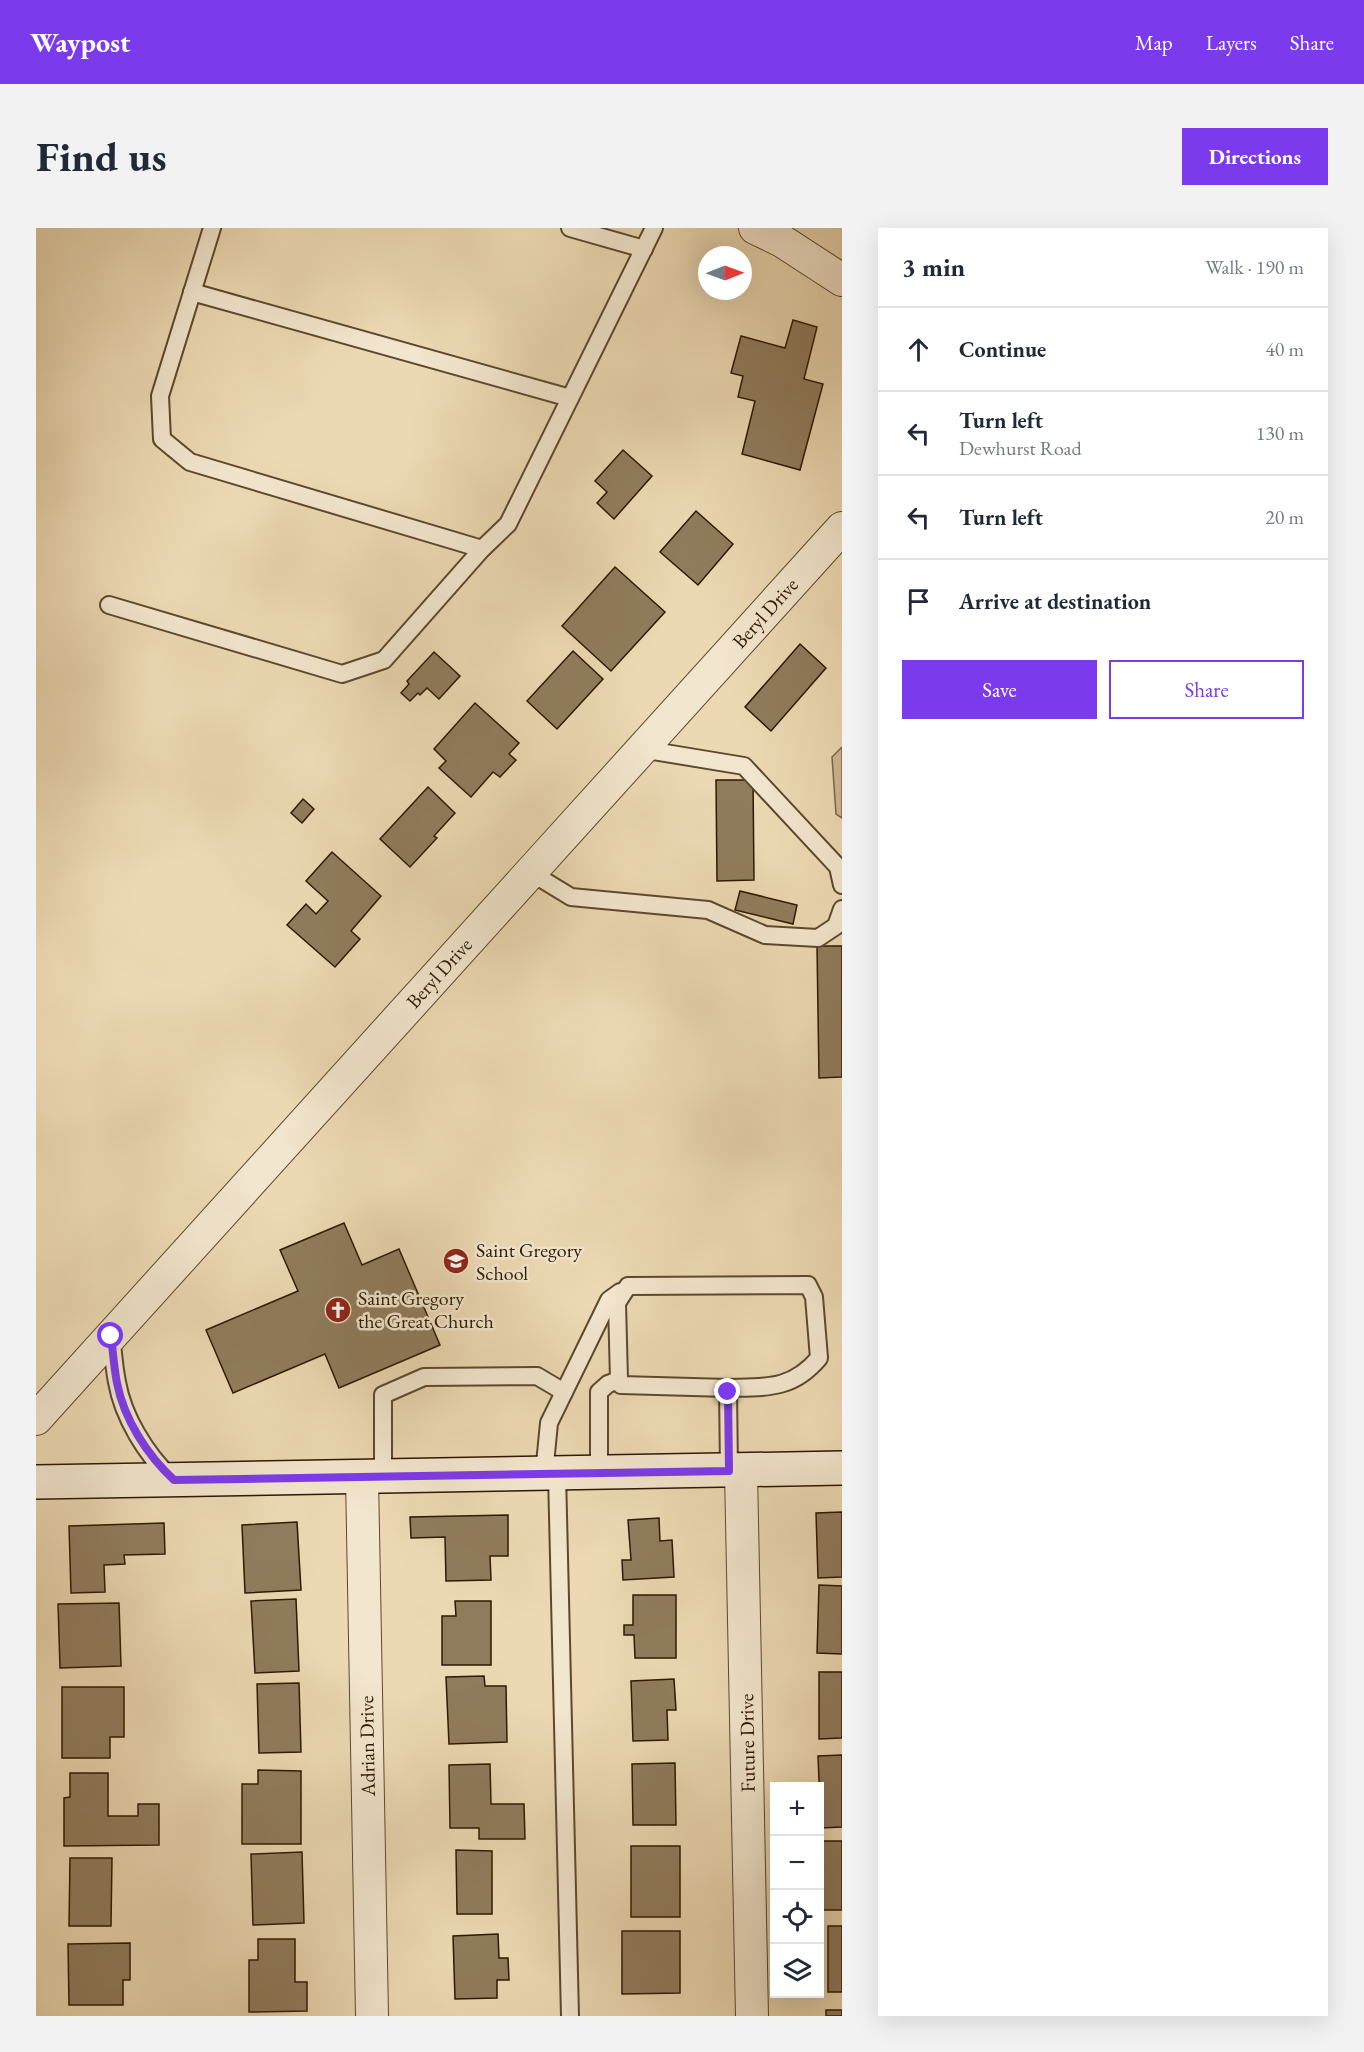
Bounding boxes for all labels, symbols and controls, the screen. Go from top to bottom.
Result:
text: Waypost [30,24,131,60]
text: Map [1135,29,1173,56]
text: Layers [1206,29,1257,56]
text: Share [1290,29,1334,56]
button: Directions [1182,128,1328,185]
text: Find us [36,129,167,184]
north arrow [698,246,752,300]
text: 3 min [902,250,965,284]
text: Walk · 190 m [1205,254,1304,280]
icon: ahead [902,333,935,366]
text: Continue [959,335,1046,364]
text: 40 m [1265,336,1304,362]
text: Turn left [959,406,1043,435]
icon: left [902,417,935,450]
text: 130 m [1256,420,1304,446]
text: Dewhurst Road [959,435,1082,461]
icon: left [902,501,935,534]
text: Turn left [959,503,1043,532]
text: 20 m [1265,504,1304,530]
street label: Beryl Drive [726,572,804,654]
icon: arrive [902,585,935,618]
text: Arrive at destination [959,587,1151,616]
button: Save [902,660,1097,719]
button: Share [1109,660,1304,719]
street label: Beryl Drive [400,932,478,1014]
place label: Saint Gregory School [476,1237,582,1286]
school or university icon: Saint Gregory School [441,1246,471,1276]
place label: Saint Gregory the Great Church [358,1285,494,1334]
church icon: Saint Gregory the Great Church [323,1295,353,1325]
route start [97,1322,123,1348]
route end [714,1378,740,1404]
street label: Future Drive [733,1693,761,1793]
street label: Adrian Drive [353,1695,381,1798]
map controls [770,1782,824,1998]
button: + [770,1782,824,1836]
button: − [770,1836,824,1890]
button: locate [770,1890,824,1944]
button: layers [770,1944,824,1998]

